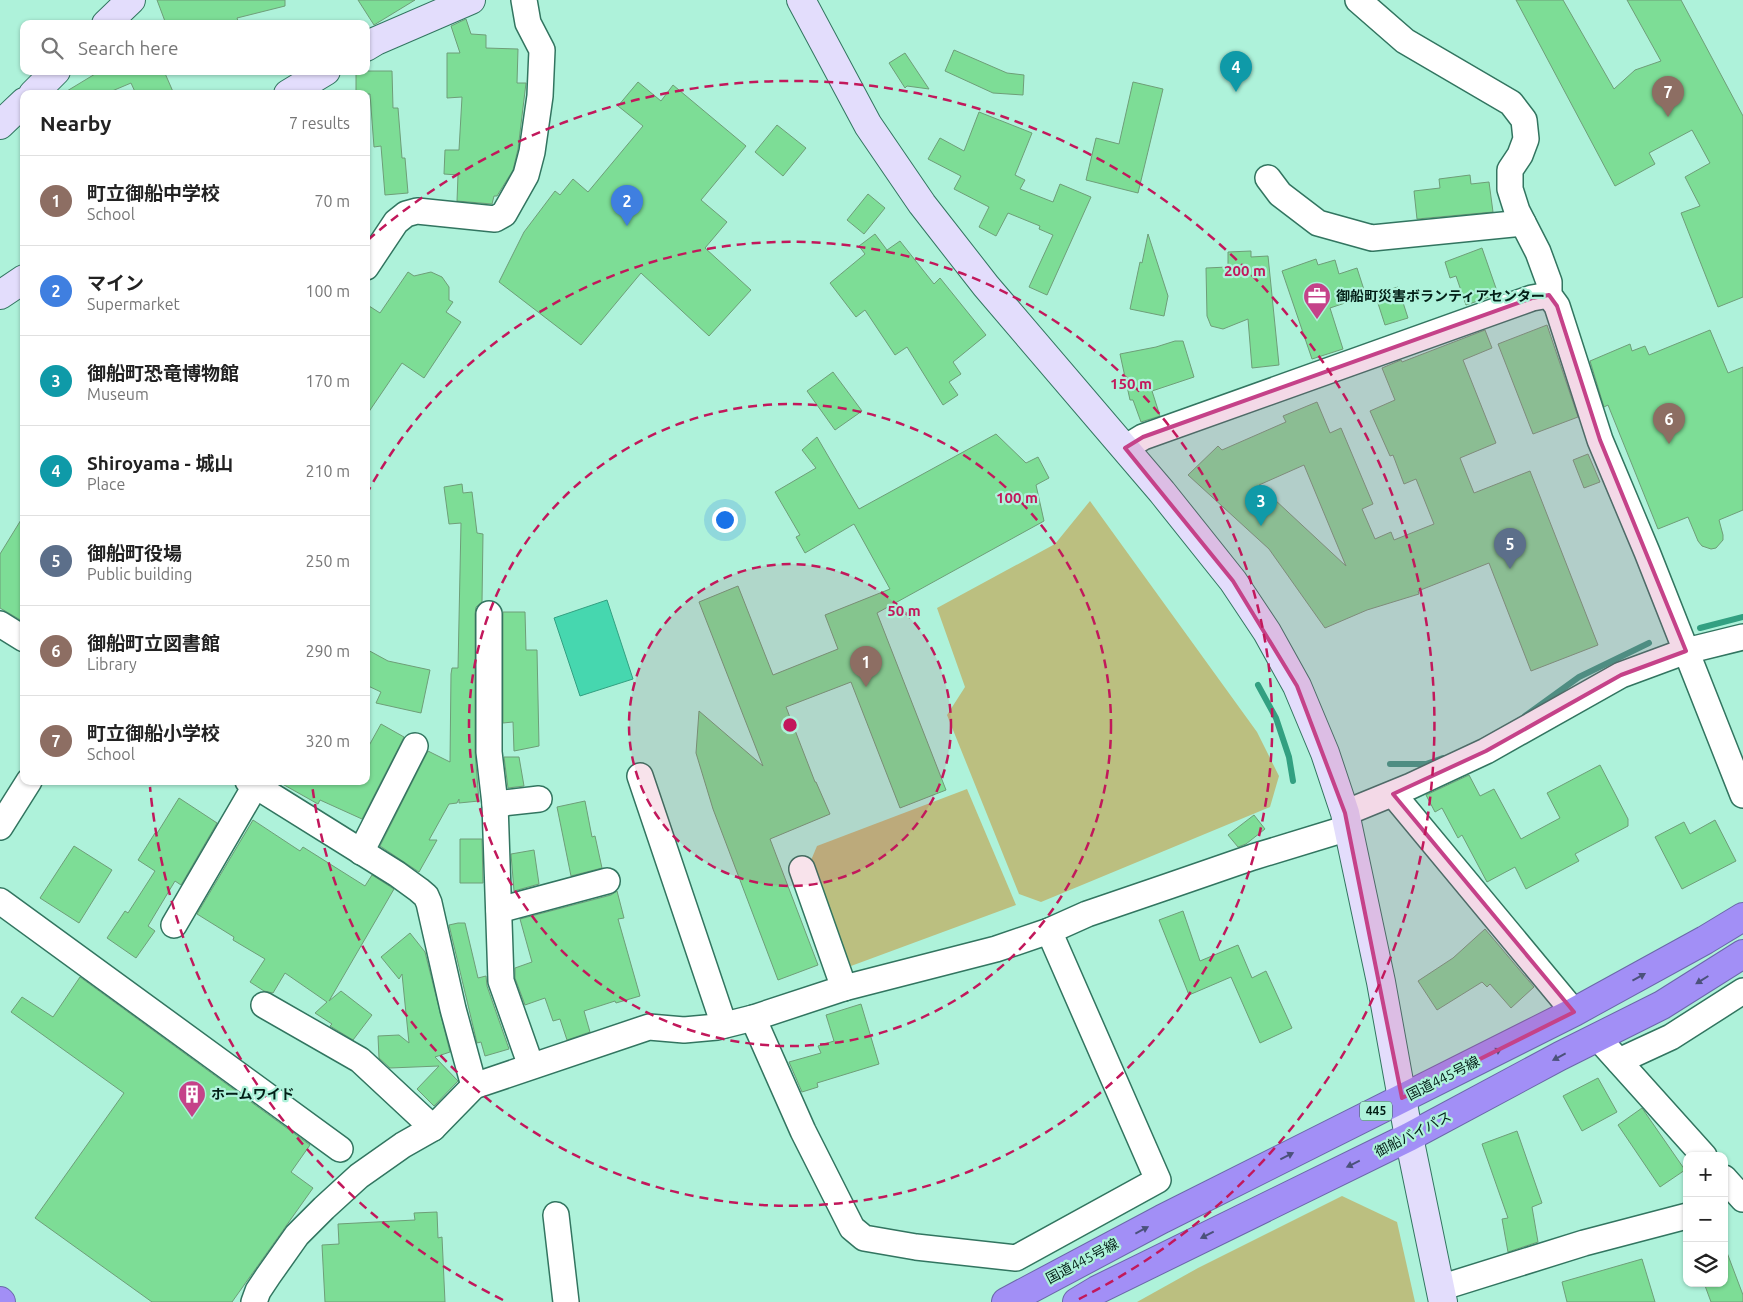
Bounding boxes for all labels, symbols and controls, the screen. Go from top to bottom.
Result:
search box [20,20,370,75]
icon: search [38,34,66,62]
text: Search here [78,37,178,59]
pin: 4 [1220,51,1252,92]
pin: 7 [1652,76,1684,117]
text: Nearby [40,111,111,135]
text: 7 results [289,114,350,132]
text: 町立御船中学校 [87,182,220,204]
pin: 2 [611,185,643,226]
text: 1 [51,192,61,210]
text: 70 m [314,192,350,210]
text: School [87,205,135,223]
text: 200 m [1224,262,1266,279]
text: マイン [87,272,144,294]
office icon: 御船町災害ボランティアセンター [1302,281,1332,320]
text: 2 [51,282,61,300]
text: 100 m [305,282,350,300]
place label: 御船町災害ボランティアセンター [1336,288,1545,304]
text: Supermarket [87,295,180,313]
text: 御船町恐竜博物館 [87,362,239,384]
text: 3 [51,372,61,390]
text: 170 m [305,372,350,390]
text: 150 m [1110,375,1152,392]
text: Museum [87,385,149,403]
pin: 6 [1653,403,1685,444]
text: Shiroyama - 城山 [87,452,233,474]
text: 4 [51,462,61,480]
text: 210 m [305,462,350,480]
text: Place [87,475,125,493]
pin: 3 [1245,485,1277,526]
text: 100 m [996,489,1038,506]
your location [712,507,738,533]
pin: 5 [1494,528,1526,569]
text: 御船町役場 [87,542,182,564]
text: 5 [51,552,61,570]
text: 250 m [305,552,350,570]
text: Public building [87,565,192,583]
text: 50 m [887,602,921,619]
text: 御船町立図書館 [87,632,220,654]
text: 6 [51,642,61,660]
text: 290 m [305,642,350,660]
pin: 1 [850,646,882,687]
text: Library [87,655,137,673]
centre of rings [781,716,799,734]
text: 町立御船小学校 [87,722,220,744]
text: 7 [51,732,61,750]
text: 320 m [305,732,350,750]
text: School [87,745,135,763]
one-way arrow [1631,973,1646,981]
one-way arrow [1695,975,1708,984]
one-way arrow [1488,1048,1502,1056]
street label: 国道445号線 [1404,1053,1482,1103]
one-way arrow [1552,1053,1566,1061]
building icon: ホームワイド [177,1079,207,1118]
place label: ホームワイド [211,1086,295,1102]
road number: 445 [1360,1102,1392,1120]
street label: 御船バイパス [1372,1108,1454,1160]
one-way arrow [1280,1152,1294,1160]
map controls [1683,1152,1728,1287]
button: + [1683,1152,1728,1197]
one-way arrow [1346,1161,1360,1169]
button: − [1683,1197,1728,1242]
one-way arrow [1135,1226,1149,1234]
one-way arrow [1200,1232,1214,1240]
street label: 国道445号線 [1043,1235,1121,1287]
button: layers [1683,1242,1728,1287]

